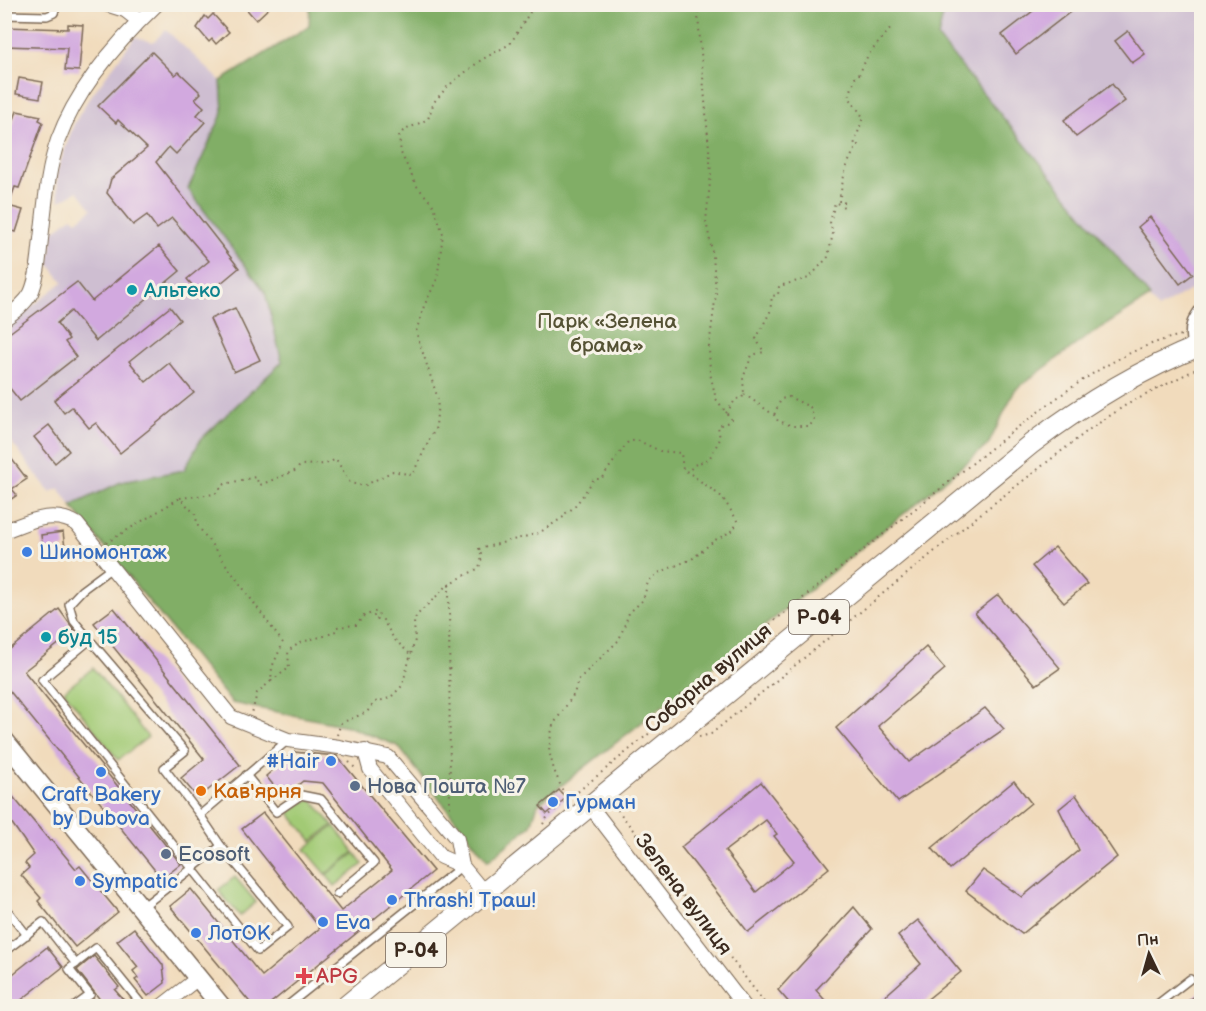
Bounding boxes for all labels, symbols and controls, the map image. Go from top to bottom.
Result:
place label: Альтеко [143,278,220,303]
marker: Альтеко [125,283,139,297]
park label: Парк «Зелена брама» [537,309,678,358]
place label: Шиномонтаж [39,540,167,565]
marker: Шиномонтаж [20,545,34,559]
road number: Р-04 [789,600,849,634]
street label: Соборна вулиця [640,618,777,739]
place label: буд 15 [58,625,118,650]
marker: буд 15 [39,630,53,644]
place label: #Hair [266,749,319,774]
marker: #Hair [324,754,338,768]
marker: Craft Bakery by Dubova [94,765,108,779]
place label: Нова Пошта №7 [367,774,526,799]
place label: Кав'ярня [213,779,302,804]
marker: Нова Пошта №7 [348,779,362,793]
place label: Craft Bakery by Dubova [41,782,161,831]
marker: Кав'ярня [194,784,208,798]
place label: Гурман [565,790,636,815]
marker: Гурман [546,795,560,809]
street label: Зелена вулиця [630,829,737,960]
place label: Ecosoft [178,842,251,867]
marker: Ecosoft [159,847,173,861]
place label: Sympatic [92,869,178,894]
marker: Sympatic [73,874,87,888]
place label: Thrash! Траш! [404,888,536,913]
marker: Thrash! Траш! [385,893,399,907]
place label: Eva [335,910,371,935]
marker: Eva [316,915,330,929]
place label: ЛотОК [207,921,271,946]
north arrow [1119,924,1179,984]
marker: ЛотОК [189,926,203,940]
text: Пн [1136,930,1159,951]
road number: Р-04 [386,933,446,967]
place label: APG [316,964,358,989]
marker: APG [297,969,311,983]

